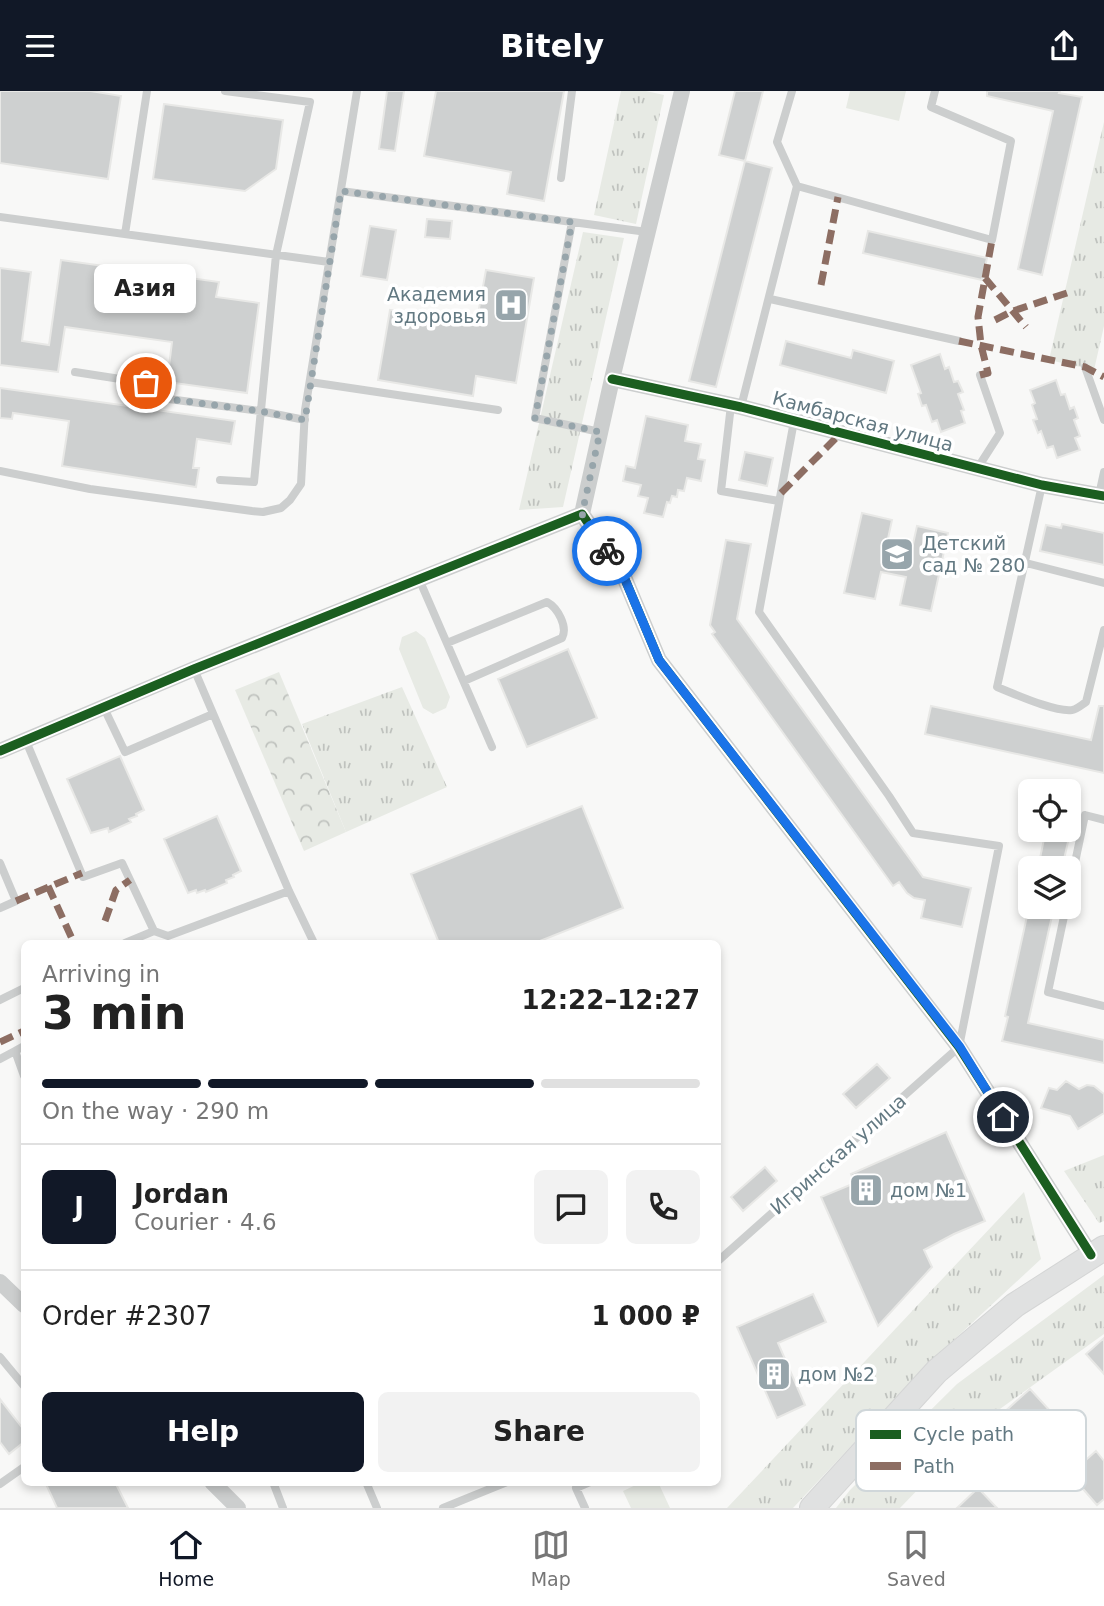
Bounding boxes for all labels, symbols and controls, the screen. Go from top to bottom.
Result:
icon: menu [21,27,59,65]
text: Bitely [500,27,604,65]
icon: share [1045,27,1083,65]
callout: Азия [95,264,197,313]
text: Азия [114,275,176,301]
place label: Академия здоровья [387,283,486,327]
hospital icon: Академия здоровья [492,286,530,324]
pin [116,353,176,413]
icon: bag [127,364,165,402]
street label: Камбарская улица [770,386,956,456]
courier [572,516,642,586]
icon: bike [588,532,626,570]
place label: Детский сад № 280 [922,532,1025,576]
school or university icon: Детский сад № 280 [878,535,916,573]
map controls [1018,779,1081,919]
button: locate [1018,779,1081,842]
button: layers [1018,856,1081,919]
text: Arriving in [42,961,160,987]
text: 12:22–12:27 [521,985,700,1015]
text: 3 min [42,986,186,1040]
pin [973,1087,1033,1147]
street label: Игринская улица [766,1089,910,1219]
text: On the way · 290 m [42,1098,269,1124]
icon: home [984,1098,1022,1136]
button: chat [534,1170,608,1244]
button: phone [626,1170,700,1244]
building icon: дом №1 [847,1171,885,1209]
text: Jordan [134,1179,229,1209]
place label: дом №1 [890,1179,967,1201]
text: J [74,1192,84,1222]
text: Courier · 4.6 [134,1209,277,1235]
text: Order #2307 [42,1301,212,1331]
text: 1 000 ₽ [591,1301,700,1331]
building icon: дом №2 [755,1355,793,1393]
place label: дом №2 [798,1363,875,1385]
button: Help [42,1392,364,1472]
button: Share [378,1392,700,1472]
legend [856,1410,1086,1491]
text: Cycle path [913,1423,1014,1445]
text: Path [913,1455,955,1477]
tab: Home [158,1526,214,1590]
tab: Map [531,1526,571,1590]
tab: Saved [887,1526,946,1590]

